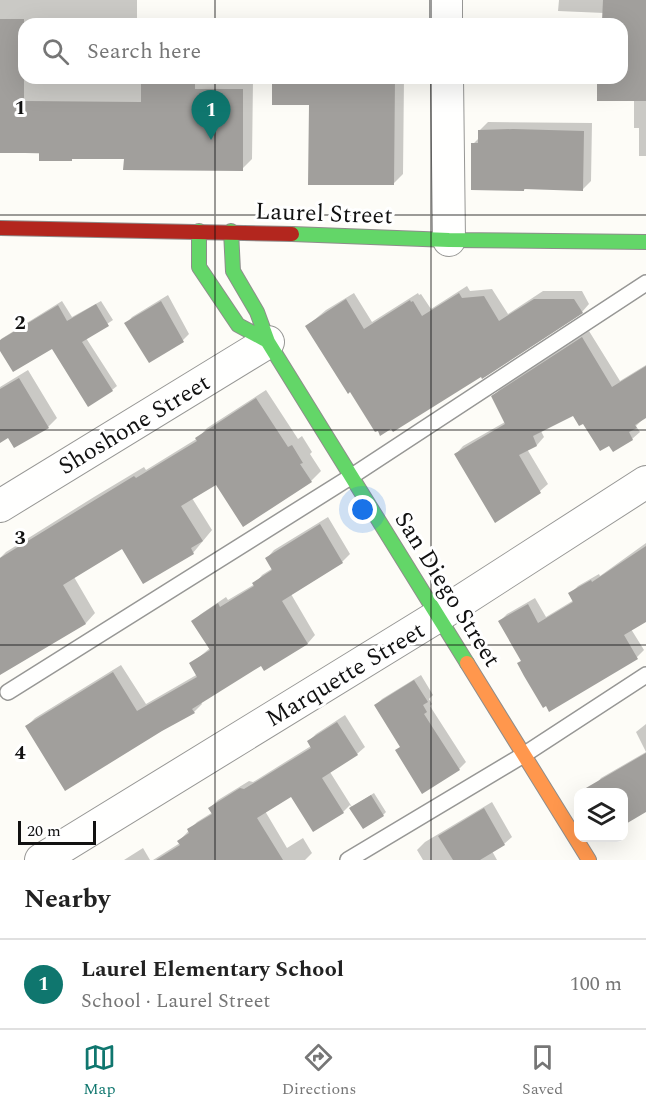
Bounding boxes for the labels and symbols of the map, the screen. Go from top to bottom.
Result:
pin: 1 [192,90,230,140]
text: 1 [14,93,26,123]
street label: Laurel Street [255,194,393,234]
text: 2 [14,308,26,338]
street label: Shoshone Street [52,365,217,484]
your location [348,495,377,524]
street label: San Diego Street [385,505,509,674]
text: 3 [14,523,26,553]
street label: Marquette Street [259,613,432,737]
text: 4 [14,738,26,768]
scale bar [18,818,96,846]

